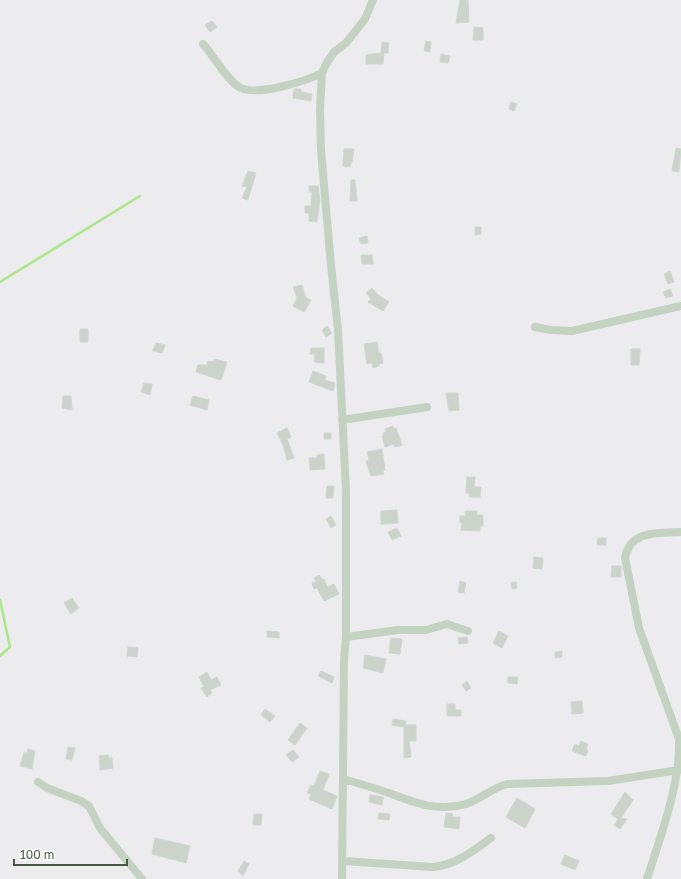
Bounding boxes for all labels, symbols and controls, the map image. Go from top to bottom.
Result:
scale bar [14,841,127,867]
text: 100 m [20,847,54,862]

